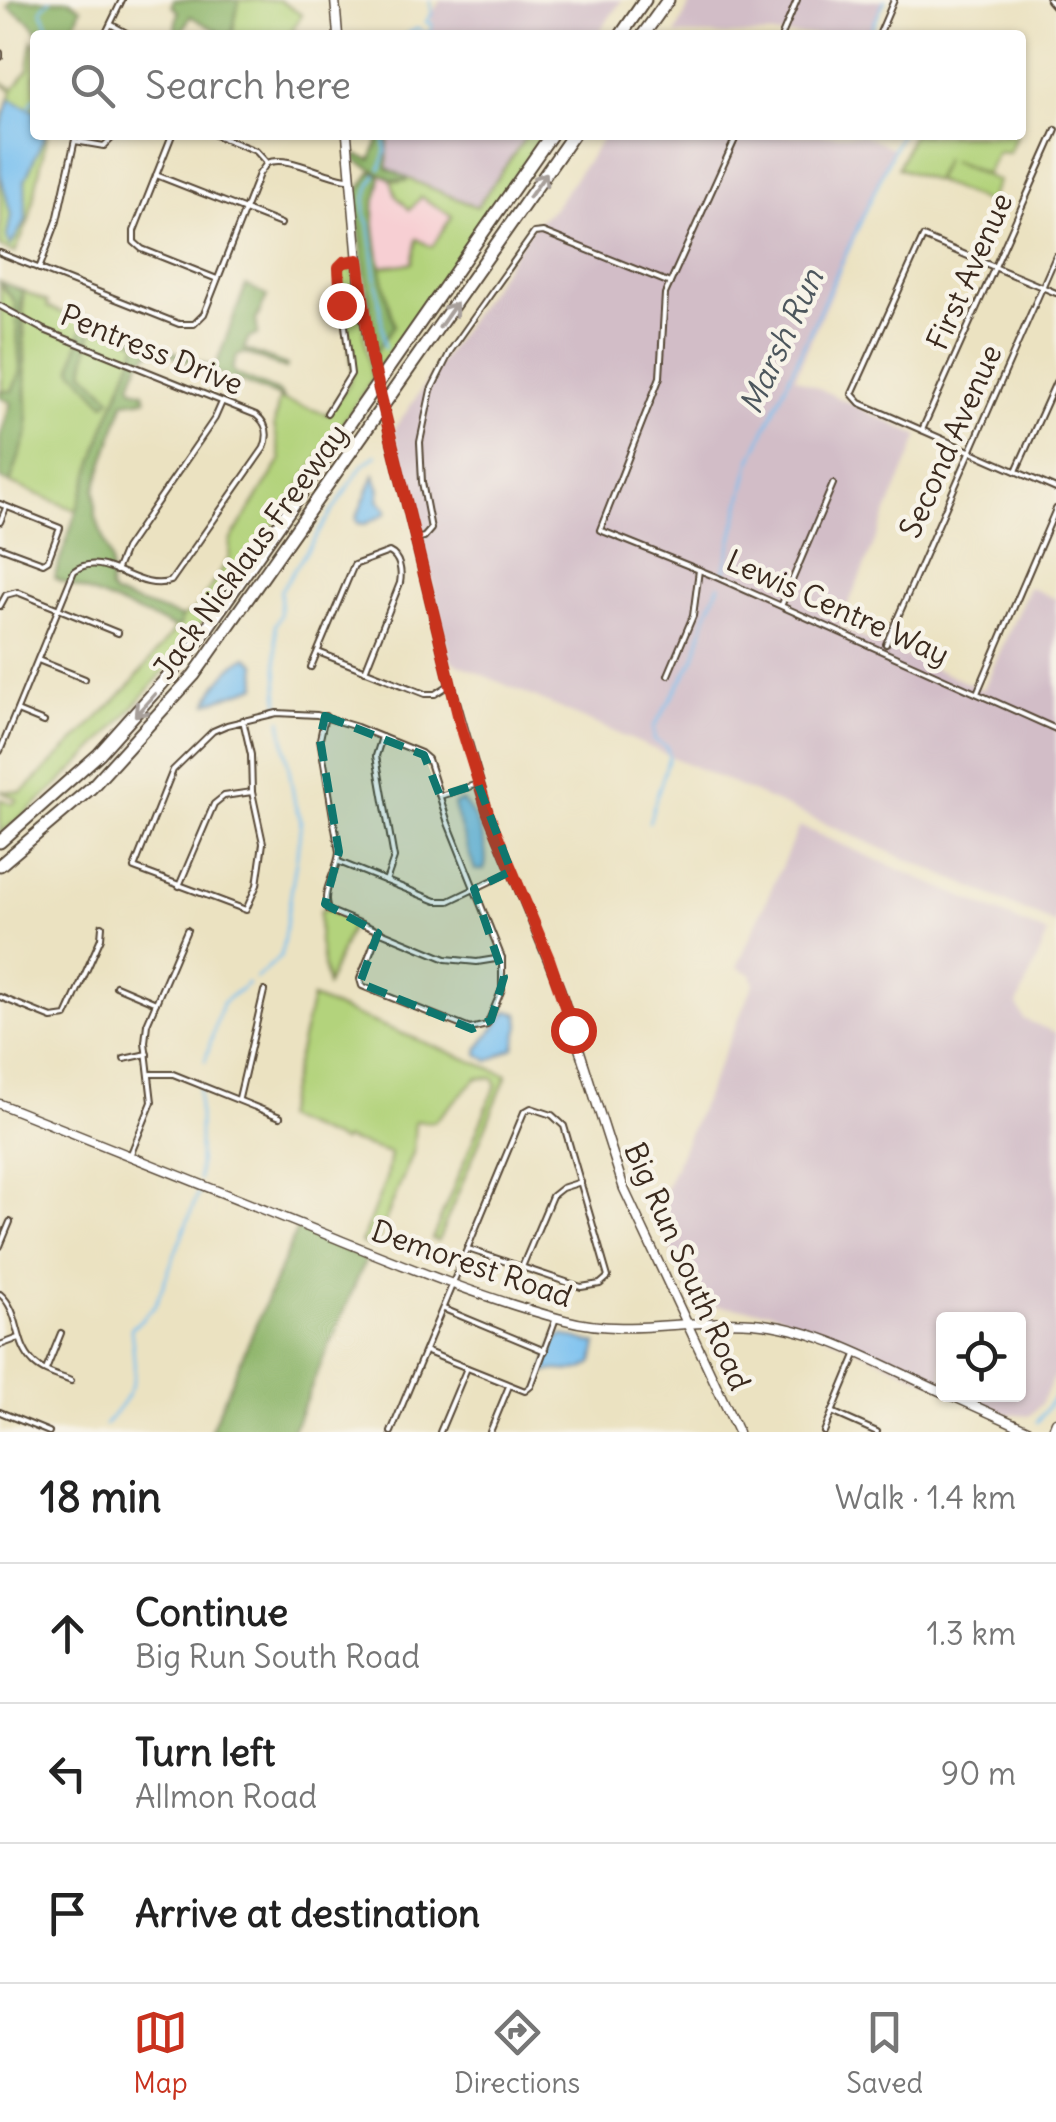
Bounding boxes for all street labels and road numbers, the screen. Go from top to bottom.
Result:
street label: First Avenue [918,187,1020,355]
street label: Pentress Drive [55,295,249,403]
street label: Second Avenue [890,339,1010,543]
street label: Jack Nicklaus Freeway [144,416,356,686]
street label: Lewis Centre Way [721,541,955,673]
street label: Big Run South Road [616,1136,760,1396]
street label: Demorest Road [367,1211,577,1315]

